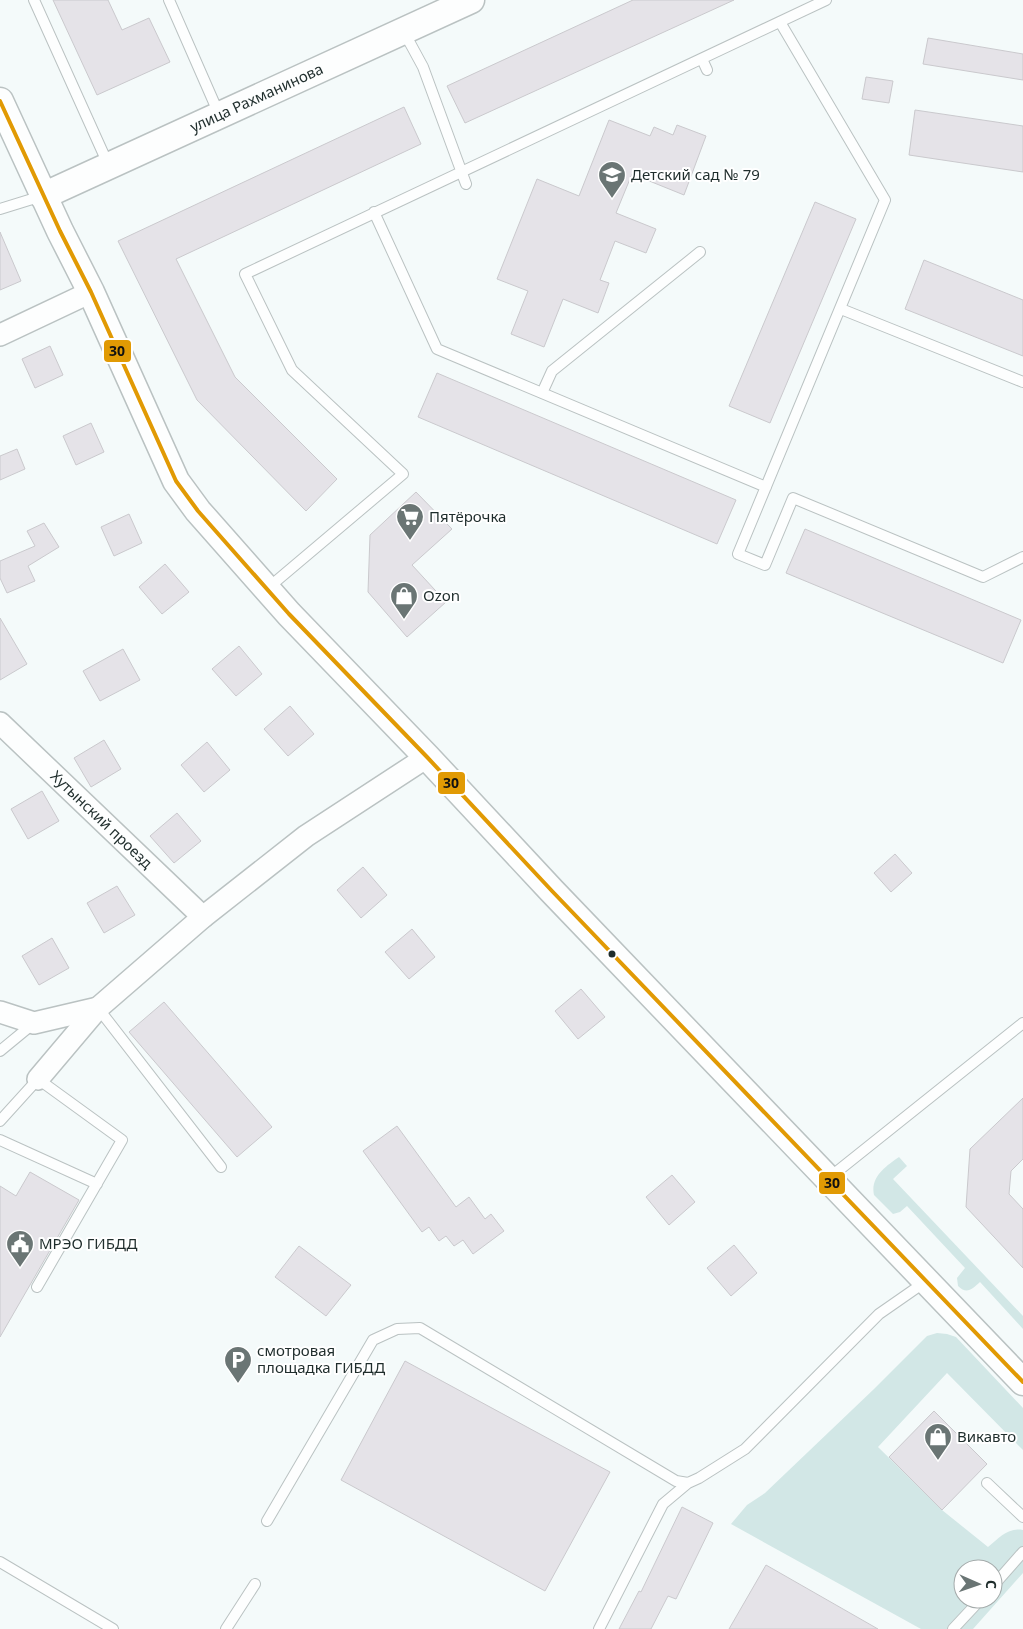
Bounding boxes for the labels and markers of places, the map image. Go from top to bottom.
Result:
school or university icon: Детский сад № 79 [597,160,627,199]
place label: Детский сад № 79 [631,164,760,184]
supermarket icon: Пятёрочка [395,502,425,541]
place label: Пятёрочка [429,506,506,526]
shop icon: Ozon [389,581,419,620]
place label: Ozon [423,585,460,605]
unlabelled marker [607,949,617,959]
public building icon: МРЭО ГИБДД [5,1229,35,1268]
place label: МРЭО ГИБДД [39,1233,137,1253]
place label: смотровая площадка ГИБДД [257,1340,385,1377]
parking icon: смотровая площадка ГИБДД [223,1345,253,1384]
shop icon: Викавто [923,1422,953,1461]
place label: Викавто [957,1426,1016,1446]

